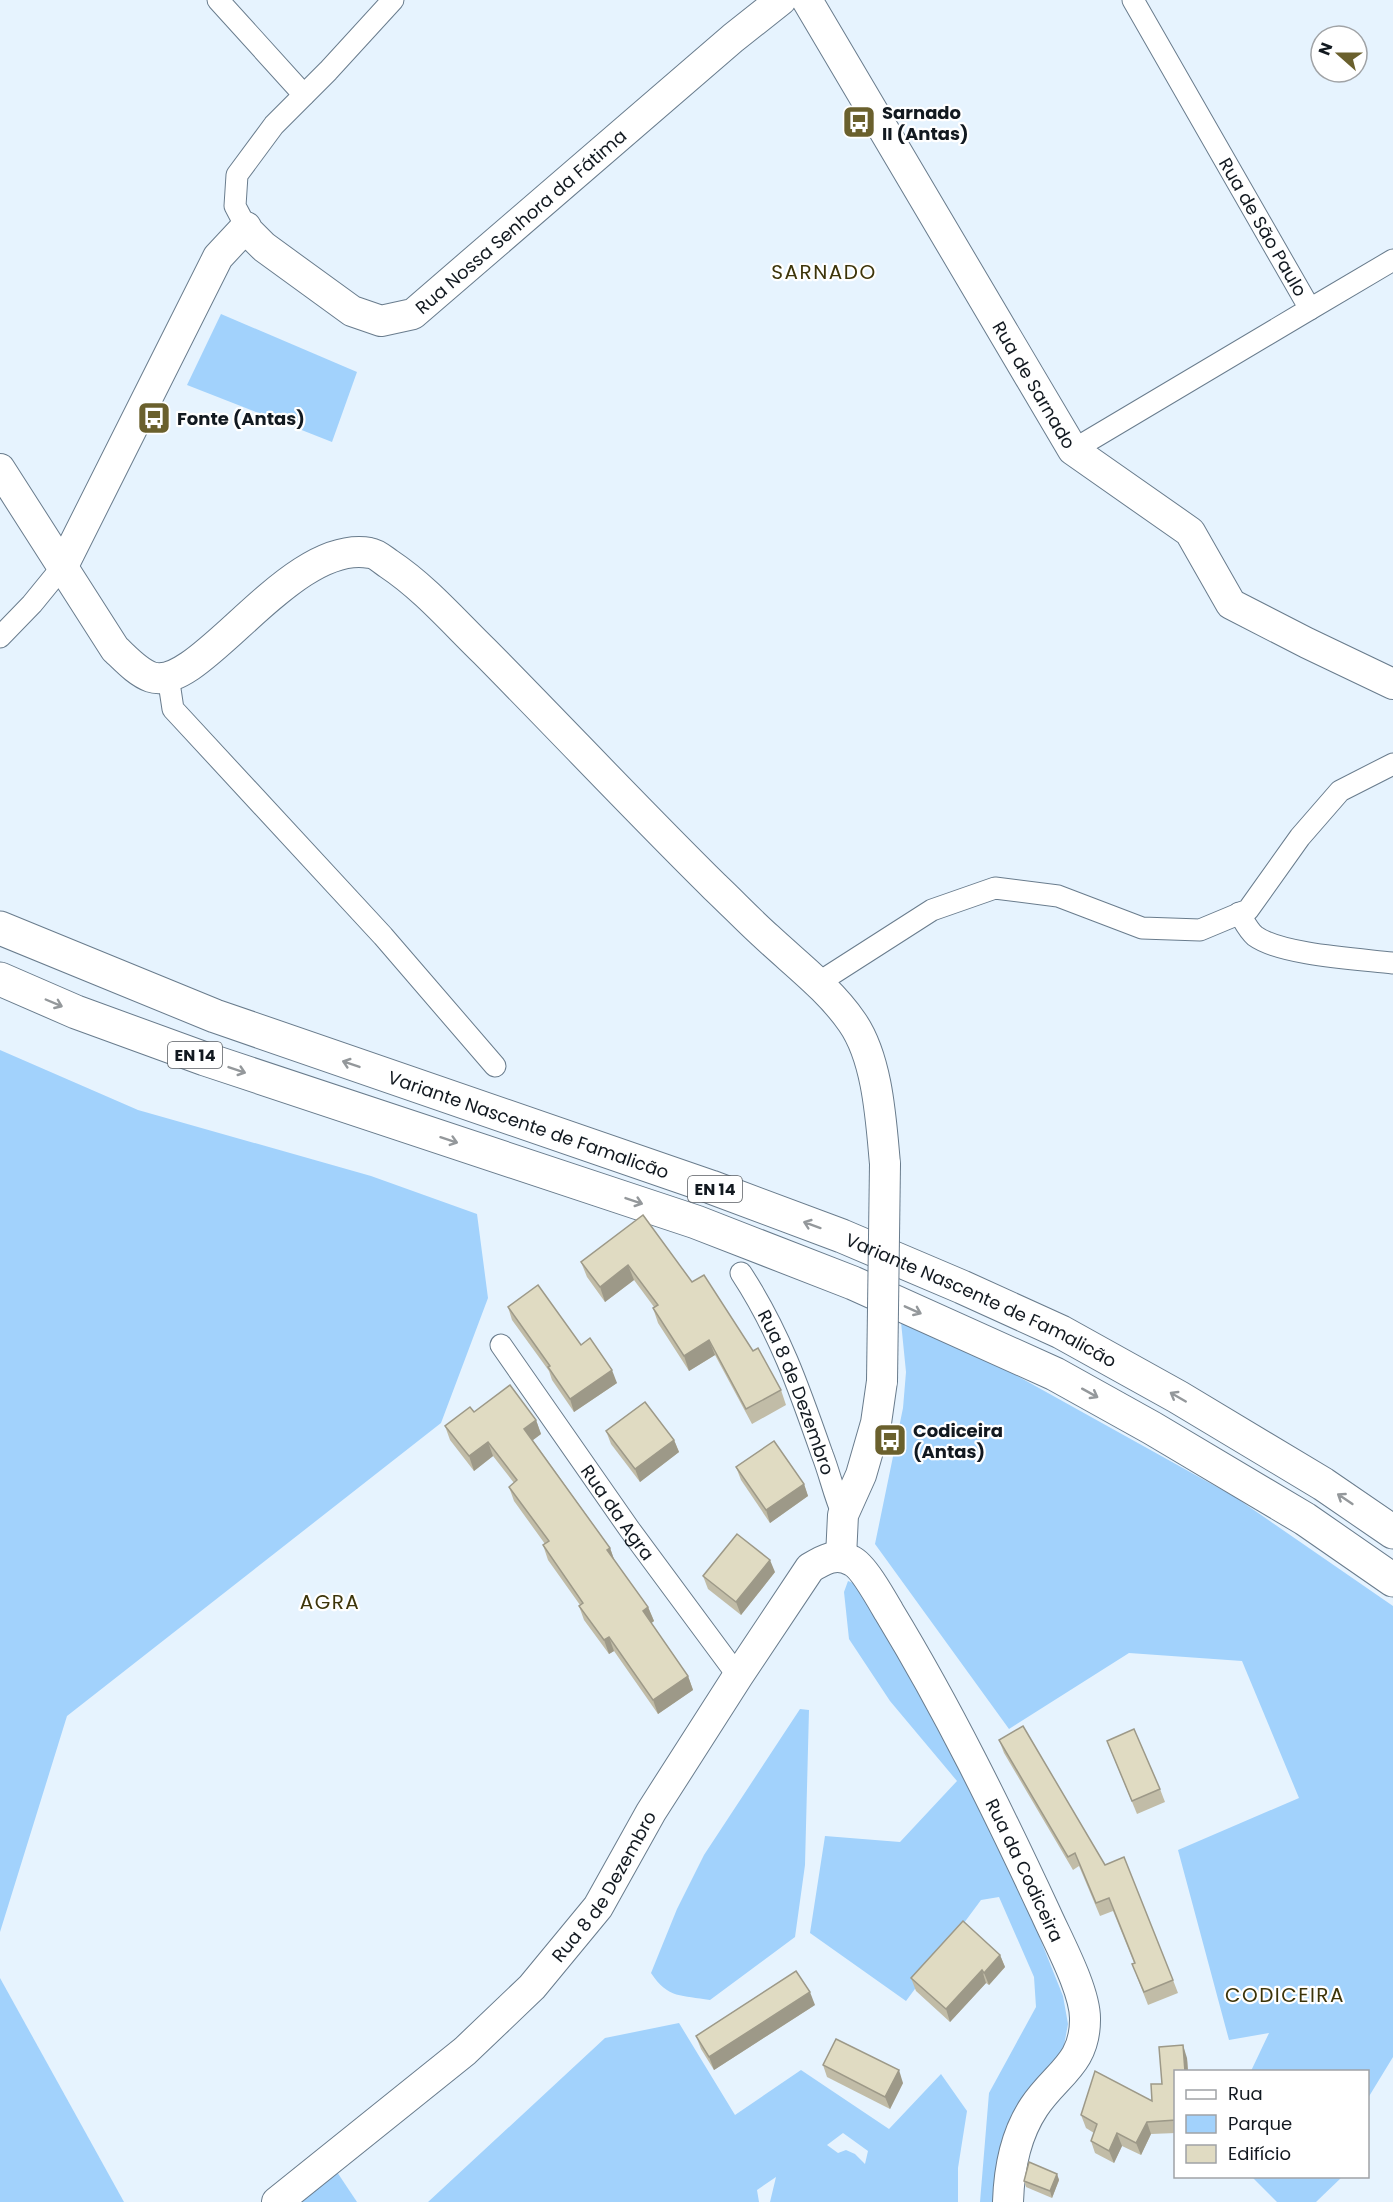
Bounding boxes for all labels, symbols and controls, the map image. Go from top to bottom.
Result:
north arrow [1309,24,1369,84]
text: N [1313,39,1338,59]
place label: Sarnado II (Antas) [882,100,969,146]
bus stop icon: Sarnado II (Antas) [841,104,877,140]
street label: Rua Nossa Senhora da Fátima [409,123,631,319]
street label: Rua de São Paulo [1213,153,1313,301]
district label: SARNADO [771,258,877,286]
street label: Rua de Sarnado [987,316,1082,453]
bus stop icon: Fonte (Antas) [136,400,172,436]
place label: Fonte (Antas) [177,406,305,431]
one-way arrow [44,997,62,1009]
road number: EN 14 [168,1042,222,1068]
one-way arrow [342,1057,361,1068]
street label: Variante Nascente de Famalicão [385,1064,672,1184]
one-way arrow [227,1065,246,1076]
one-way arrow [439,1136,458,1147]
road number: EN 14 [688,1176,742,1202]
one-way arrow [624,1196,643,1207]
one-way arrow [803,1219,822,1230]
street label: Variante Nascente de Famalicão [842,1227,1121,1373]
street label: Rua 8 de Dezembro [752,1305,841,1478]
one-way arrow [904,1305,922,1316]
one-way arrow [1081,1388,1098,1400]
one-way arrow [1170,1391,1187,1403]
place label: Codiceira (Antas) [913,1418,1003,1464]
bus stop icon: Codiceira (Antas) [872,1422,908,1458]
street label: Rua da Agra [575,1459,660,1565]
one-way arrow [1337,1493,1353,1505]
district label: AGRA [300,1588,360,1616]
street label: Rua da Codiceira [980,1794,1070,1946]
street label: Rua 8 de Dezembro [545,1806,662,1967]
district label: CODICEIRA [1225,1981,1345,2009]
legend [1174,2070,1369,2178]
text: Rua [1228,2081,1263,2106]
text: Parque [1228,2111,1292,2136]
text: Edifício [1228,2141,1291,2166]

